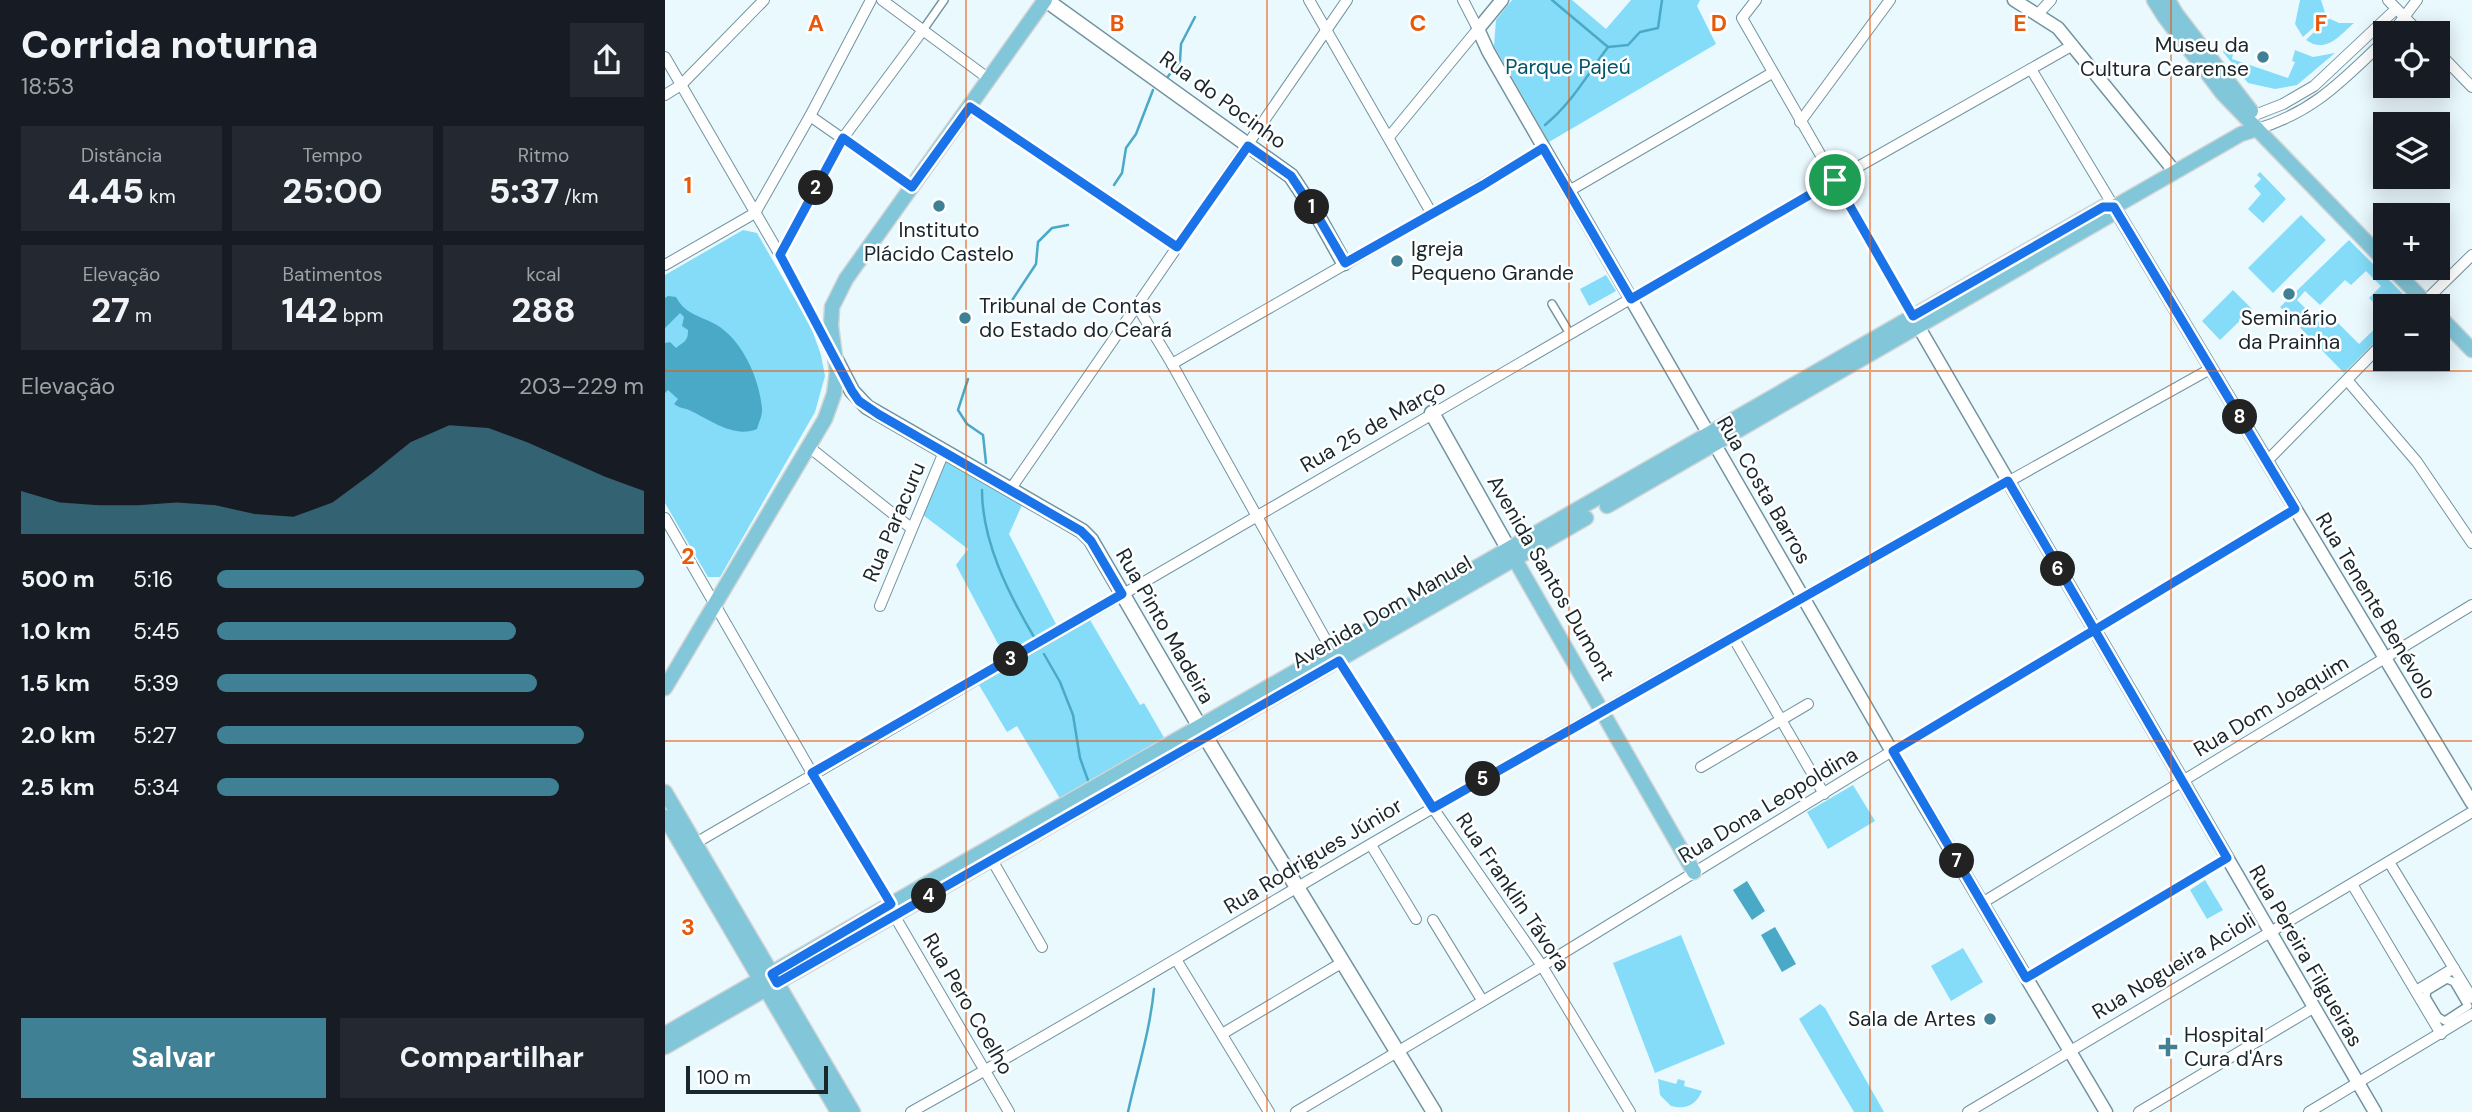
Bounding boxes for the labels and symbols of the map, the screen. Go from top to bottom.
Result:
text: A [808,8,824,38]
text: B [1110,8,1124,38]
text: C [1410,8,1426,38]
text: D [1711,8,1727,38]
text: E [2013,8,2027,38]
text: F [2315,8,2328,38]
place label: Museu da Cultura Cearense [2080,31,2249,83]
street label: Rua do Pocinho [1154,44,1292,156]
marker: Museu da Cultura Cearense [2255,49,2271,65]
park label: Parque Pajeú [1505,53,1631,81]
pin [1805,150,1865,210]
text: 1 [684,170,692,200]
pin: 2 [799,170,833,206]
pin: 1 [1295,190,1329,224]
marker: Instituto Plácido Castelo [931,198,947,214]
place label: Instituto Plácido Castelo [864,216,1014,268]
place label: Igreja Pequeno Grande [1411,235,1574,287]
marker: Igreja Pequeno Grande [1389,253,1405,269]
marker: Seminário da Prainha [2281,286,2297,302]
place label: Tribunal de Contas do Estado do Ceará [979,292,1172,344]
place label: Seminário da Prainha [2238,304,2340,356]
marker: Tribunal de Contas do Estado do Ceará [957,310,973,326]
street label: Rua 25 de Março [1295,373,1451,479]
pin: 8 [2223,400,2257,434]
street label: Rua Costa Barros [1710,411,1818,569]
street label: Rua Paracuru [856,458,932,586]
street label: Avenida Santos Dumont [1481,470,1621,686]
street label: Rua Tenente Benévolo [2309,507,2443,705]
text: 2 [681,541,695,571]
street label: Rua Pinto Madeira [1109,543,1221,709]
street label: Avenida Dom Manuel [1287,549,1477,675]
pin: 6 [2041,552,2075,586]
pin: 3 [993,642,1029,676]
street label: Rua Dom Joaquim [2188,649,2354,763]
street label: Rua Dona Leopoldina [1673,740,1863,870]
pin: 5 [1465,762,1501,796]
street label: Rua Rodrigues Júnior [1219,791,1408,920]
street label: Rua Franklin Távora [1450,807,1576,977]
pin: 7 [1939,844,1975,878]
street label: Rua Pereira Filgueiras [2242,860,2370,1052]
pin: 4 [911,878,947,914]
street label: Rua Nogueira Acioli [2087,906,2261,1026]
text: 3 [681,912,695,942]
street label: Rua Pero Coelho [916,928,1020,1080]
place label: Sala de Artes [1848,1005,1976,1033]
marker: Sala de Artes [1982,1011,1998,1027]
place label: Hospital Cura d'Ars [2184,1021,2283,1073]
marker: Hospital Cura d'Ars [2158,1037,2178,1057]
scale bar [686,1063,828,1095]

